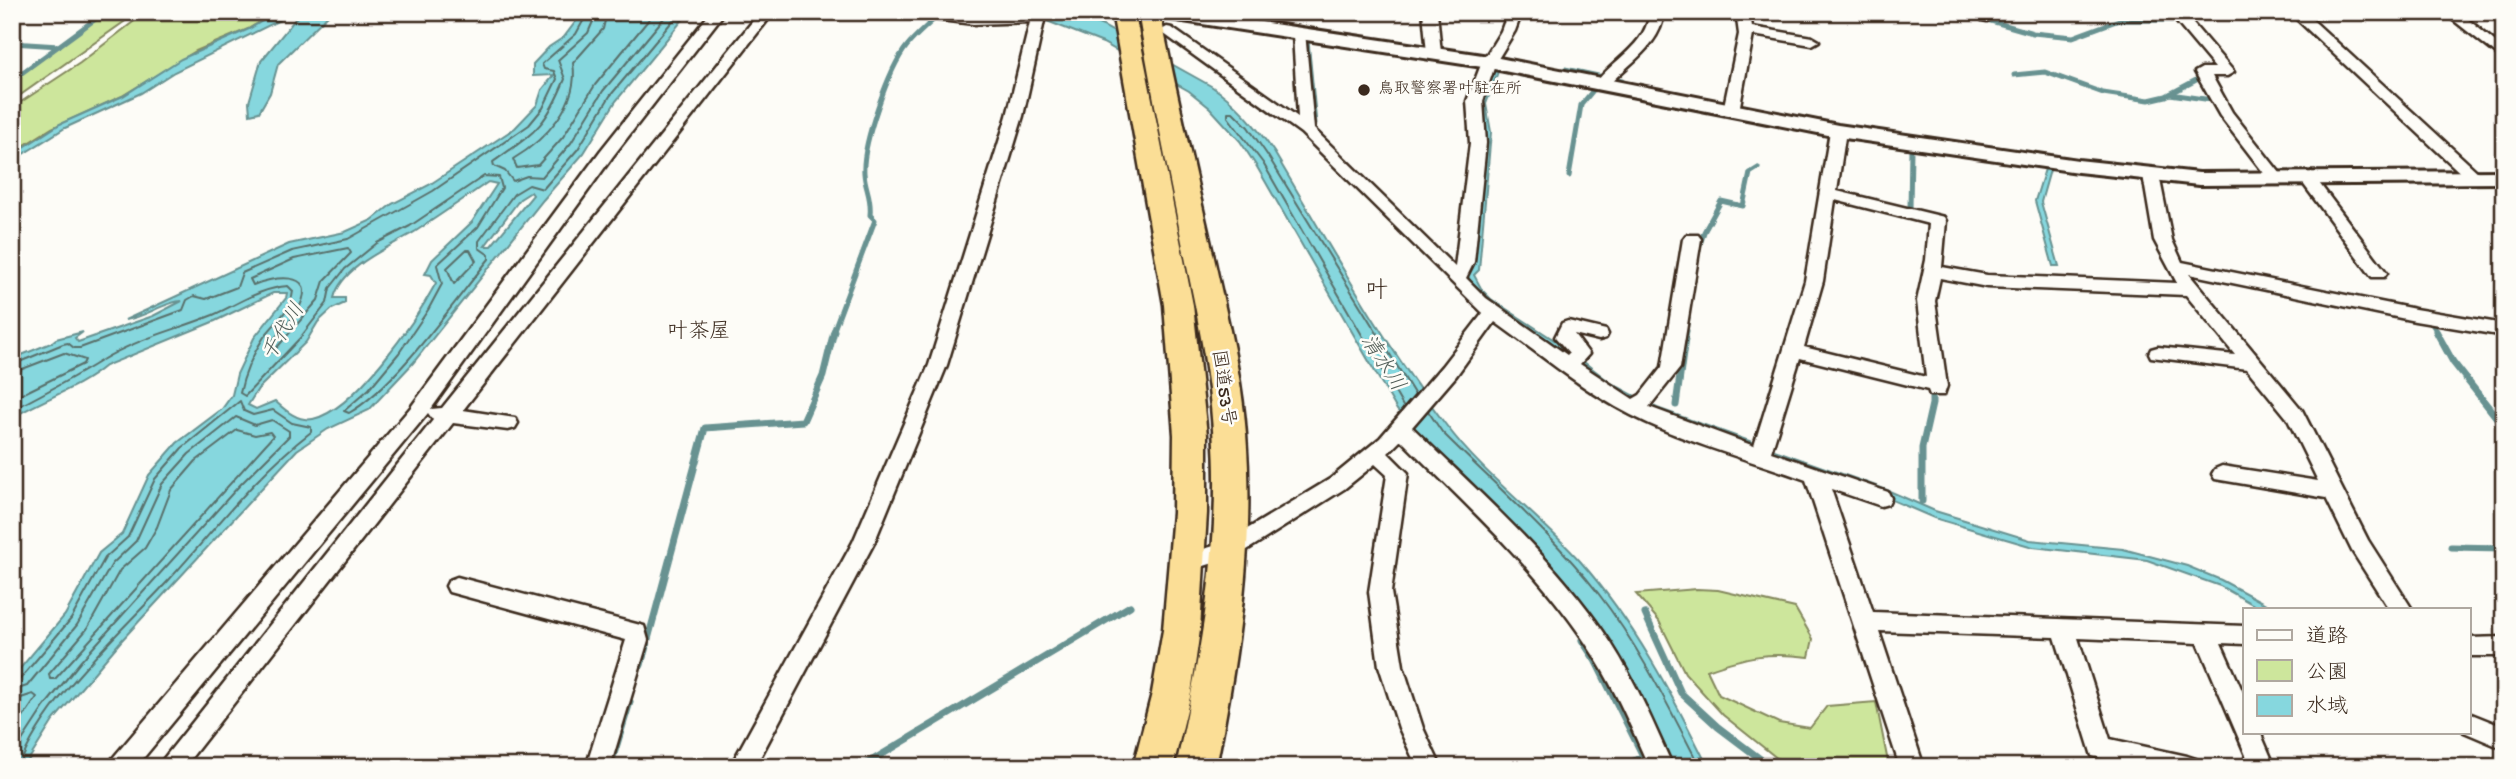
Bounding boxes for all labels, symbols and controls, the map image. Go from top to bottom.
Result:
place label: 鳥取警察署叶駐在所 [1378,79,1522,100]
marker: 鳥取警察署叶駐在所 [1356,82,1372,98]
district label: 叶 [1366,278,1389,306]
water label: 千代川 [257,299,312,366]
district label: 叶茶屋 [668,319,731,346]
water label: 清水川 [1353,330,1410,397]
street label: 国道53号 [1205,348,1240,428]
legend [2243,608,2470,734]
text: 道路 [2306,625,2348,651]
text: 公園 [2306,662,2348,687]
text: 水域 [2306,695,2348,721]

